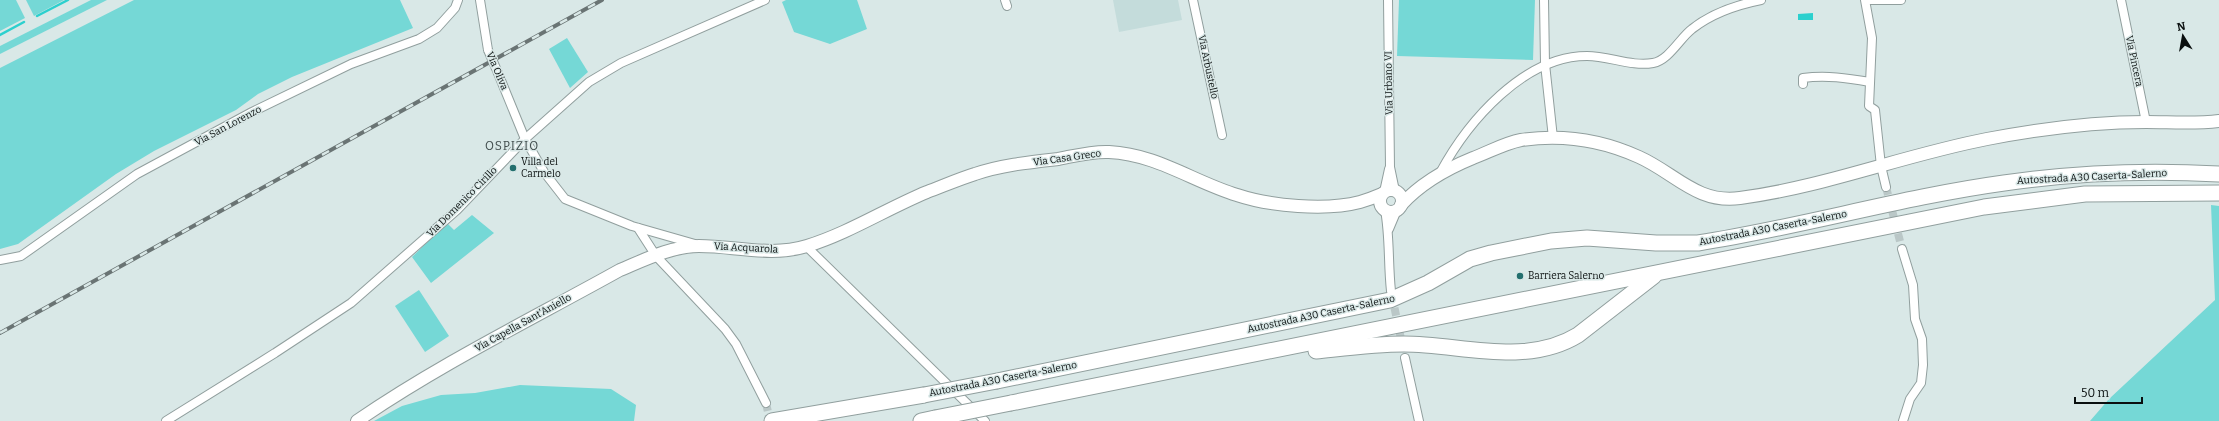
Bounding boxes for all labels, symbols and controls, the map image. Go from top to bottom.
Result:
north arrow [2163,16,2203,56]
text: N [2176,19,2187,34]
street label: Via Arbustello [1195,34,1221,100]
street label: Via Pincera [2123,34,2145,88]
street label: Via Oliva [484,50,511,92]
street label: Via Urbano VI [1382,50,1396,115]
street label: Via San Lorenzo [192,103,264,149]
district label: OSPIZIO [485,139,539,153]
street label: Via Casa Greco [1032,147,1102,169]
place label: Villa del Carmelo [521,156,561,180]
marker: Villa del Carmelo [508,163,518,173]
street label: Via Domenico Cirillo [424,164,500,240]
street label: Autostrada A30 Caserta-Salerno [2017,167,2168,187]
street label: Autostrada A30 Caserta-Salerno [1698,208,1848,248]
street label: Via Acquarola [714,240,779,256]
place label: Barriera Salerno [1528,270,1604,282]
marker: Barriera Salerno [1515,271,1525,281]
street label: Via Capella Sant'Aniello [473,291,574,355]
street label: Autostrada A30 Caserta-Salerno [1246,292,1396,336]
street label: Autostrada A30 Caserta-Salerno [928,359,1078,399]
scale bar [2075,379,2142,405]
text: 50 m [2081,386,2110,400]

